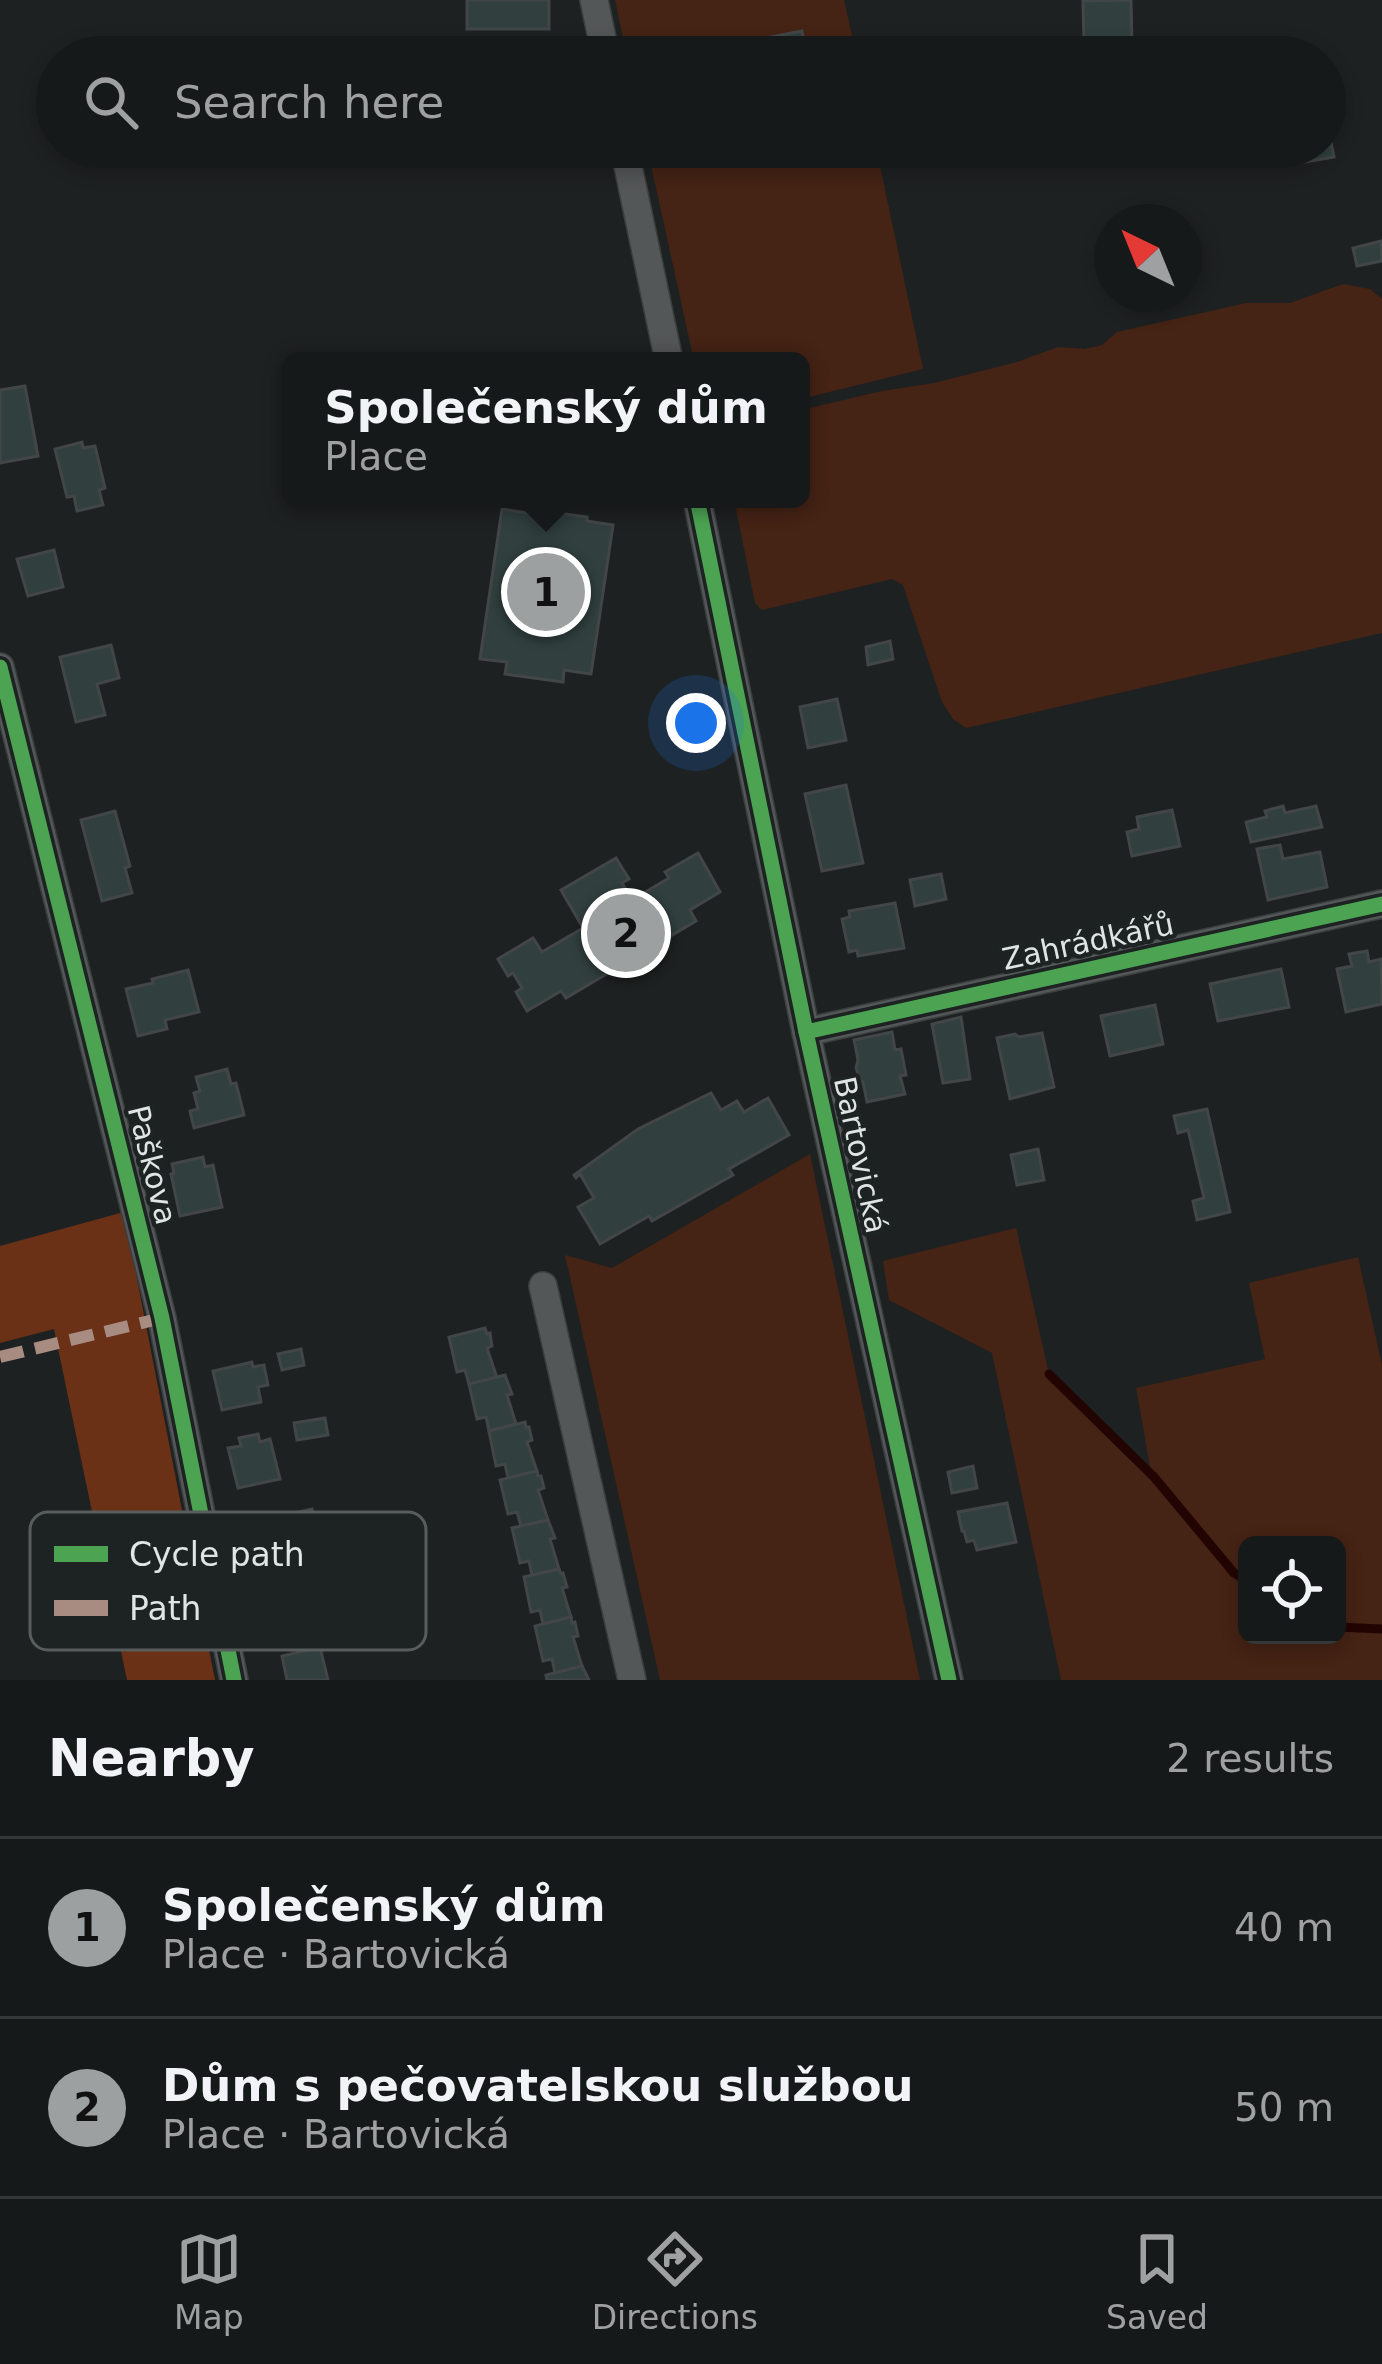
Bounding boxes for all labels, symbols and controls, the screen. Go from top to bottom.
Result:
search box [36,36,1346,168]
icon: search [78,69,144,135]
text: Search here [174,76,444,129]
north arrow [1094,204,1202,312]
popup [282,352,810,508]
text: Společenský dům [324,381,768,434]
text: Place [324,434,428,479]
pin: 1 [507,547,585,637]
your location [666,693,726,753]
pin: 2 [587,888,665,978]
street label: Zahrádkářů [999,906,1177,977]
street label: Bartovická [827,1073,894,1236]
street label: Paškova [121,1102,184,1228]
legend [30,1512,426,1650]
text: Cycle path [129,1535,305,1574]
map controls [1238,1536,1346,1644]
button: locate [1238,1536,1346,1644]
text: Path [129,1589,202,1628]
text: Nearby [48,1729,255,1788]
text: 2 results [1166,1736,1334,1781]
text: Společenský dům [162,1879,606,1932]
text: 1 [73,1905,101,1950]
text: 40 m [1234,1905,1334,1950]
text: Place · Bartovická [162,1932,510,1977]
text: Dům s pečovatelskou službou [162,2059,914,2112]
text: 2 [73,2085,101,2130]
text: 50 m [1234,2085,1334,2130]
text: Place · Bartovická [162,2112,510,2157]
tab: Map [174,2226,244,2337]
tab: Directions [592,2226,758,2337]
tab: Saved [1106,2226,1208,2337]

